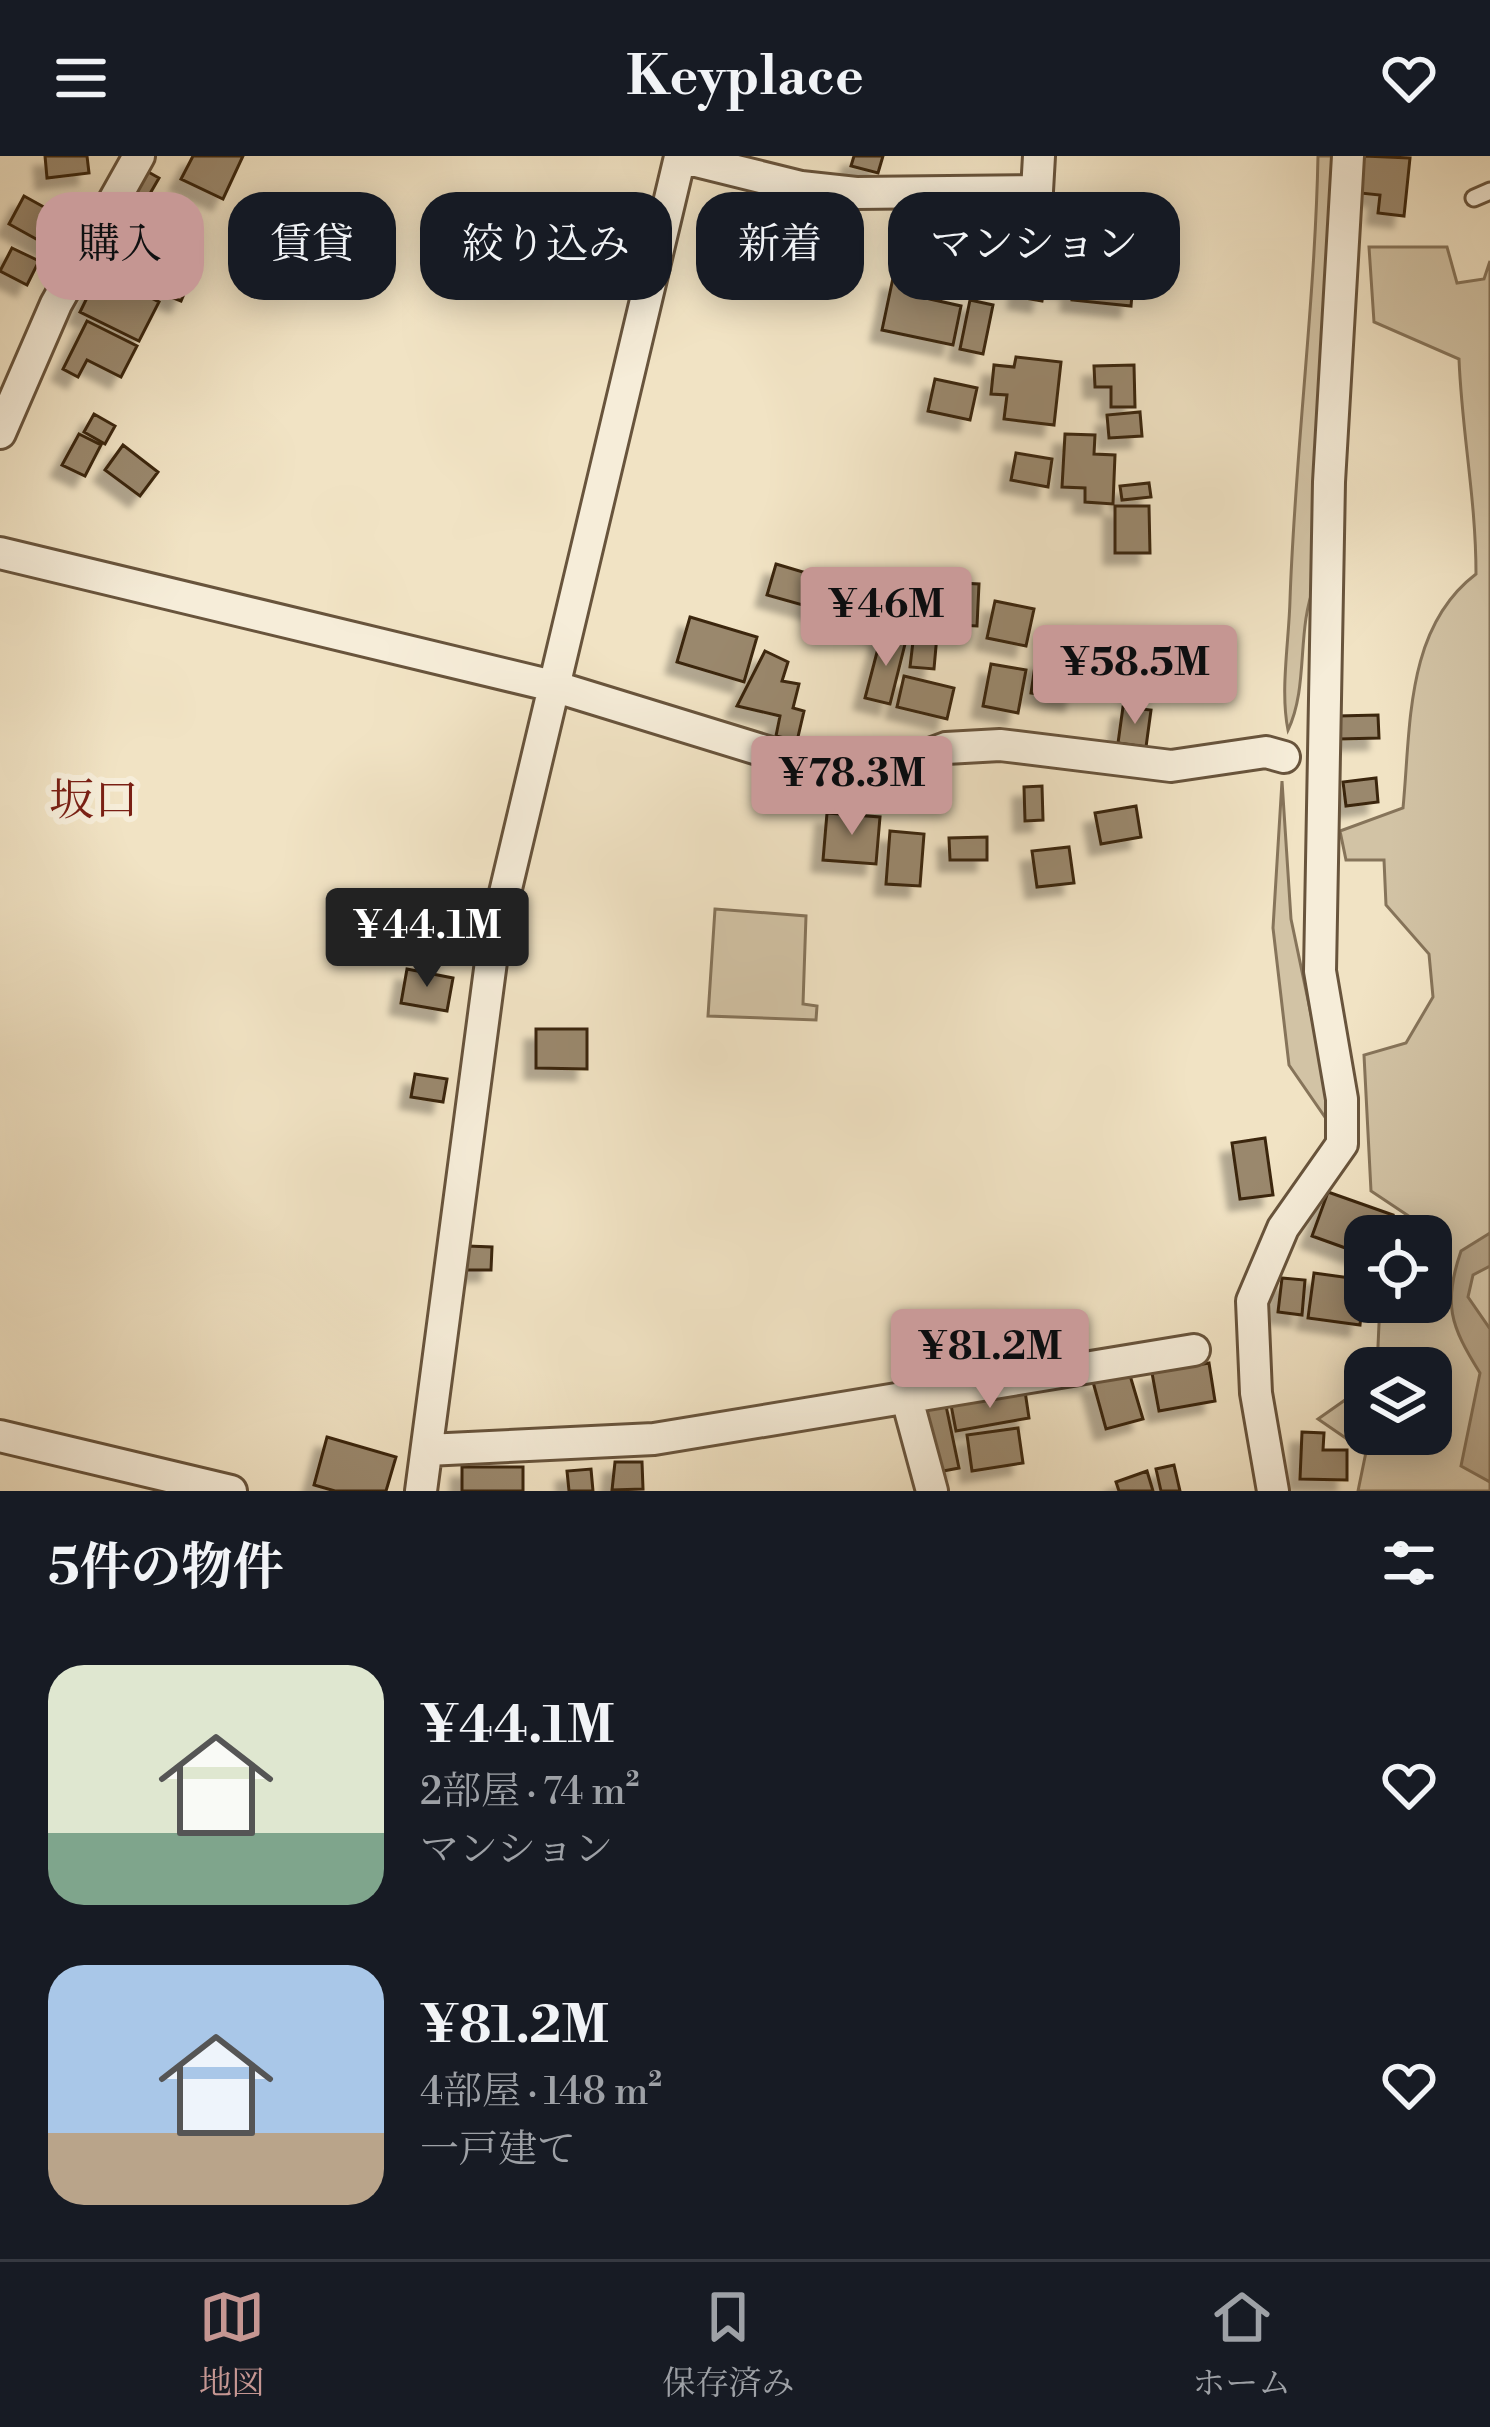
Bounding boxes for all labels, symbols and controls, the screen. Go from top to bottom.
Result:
text: Keyplace [626,44,864,112]
icon: menu [48,45,114,111]
icon: heart [1376,45,1442,111]
chip: 購入 [36,192,204,300]
chip: 賃貸 [228,192,396,300]
chip: 絞り込み [420,192,672,300]
chip: 新着 [696,192,864,300]
chip: マンション [888,192,1180,300]
pin: ¥46M [815,567,957,669]
text: ¥46M [828,581,944,630]
pin: ¥58.5M [1037,625,1233,727]
text: ¥58.5M [1060,639,1210,688]
pin: ¥78.3M [754,736,950,838]
text: ¥78.3M [778,750,926,799]
district label: 坂口 [49,773,139,830]
pin: ¥44.1M [329,888,525,990]
text: ¥44.1M [353,902,501,951]
map controls [1344,1215,1452,1455]
button: locate [1344,1215,1452,1323]
pin: ¥81.2M [892,1309,1088,1411]
text: ¥81.2M [918,1323,1062,1372]
button: layers [1344,1347,1452,1455]
icon: filters [1376,1530,1442,1596]
text: 5件の物件 [48,1537,284,1601]
text: ¥44.1M [420,1695,614,1759]
icon: home [144,1713,288,1857]
icon: heart [1376,1752,1442,1818]
text: 2部屋 · 74 m² [420,1768,639,1817]
text: マンション [420,1826,613,1875]
text: ¥81.2M [420,1995,609,2059]
icon: home [144,2013,288,2157]
icon: heart [1376,2052,1442,2118]
text: 4部屋 · 148 m² [420,2068,662,2117]
text: 一戸建て [420,2126,576,2175]
tab: 地図 [199,2284,265,2405]
tab: 保存済み [662,2284,794,2405]
tab: ホーム [1192,2284,1291,2405]

